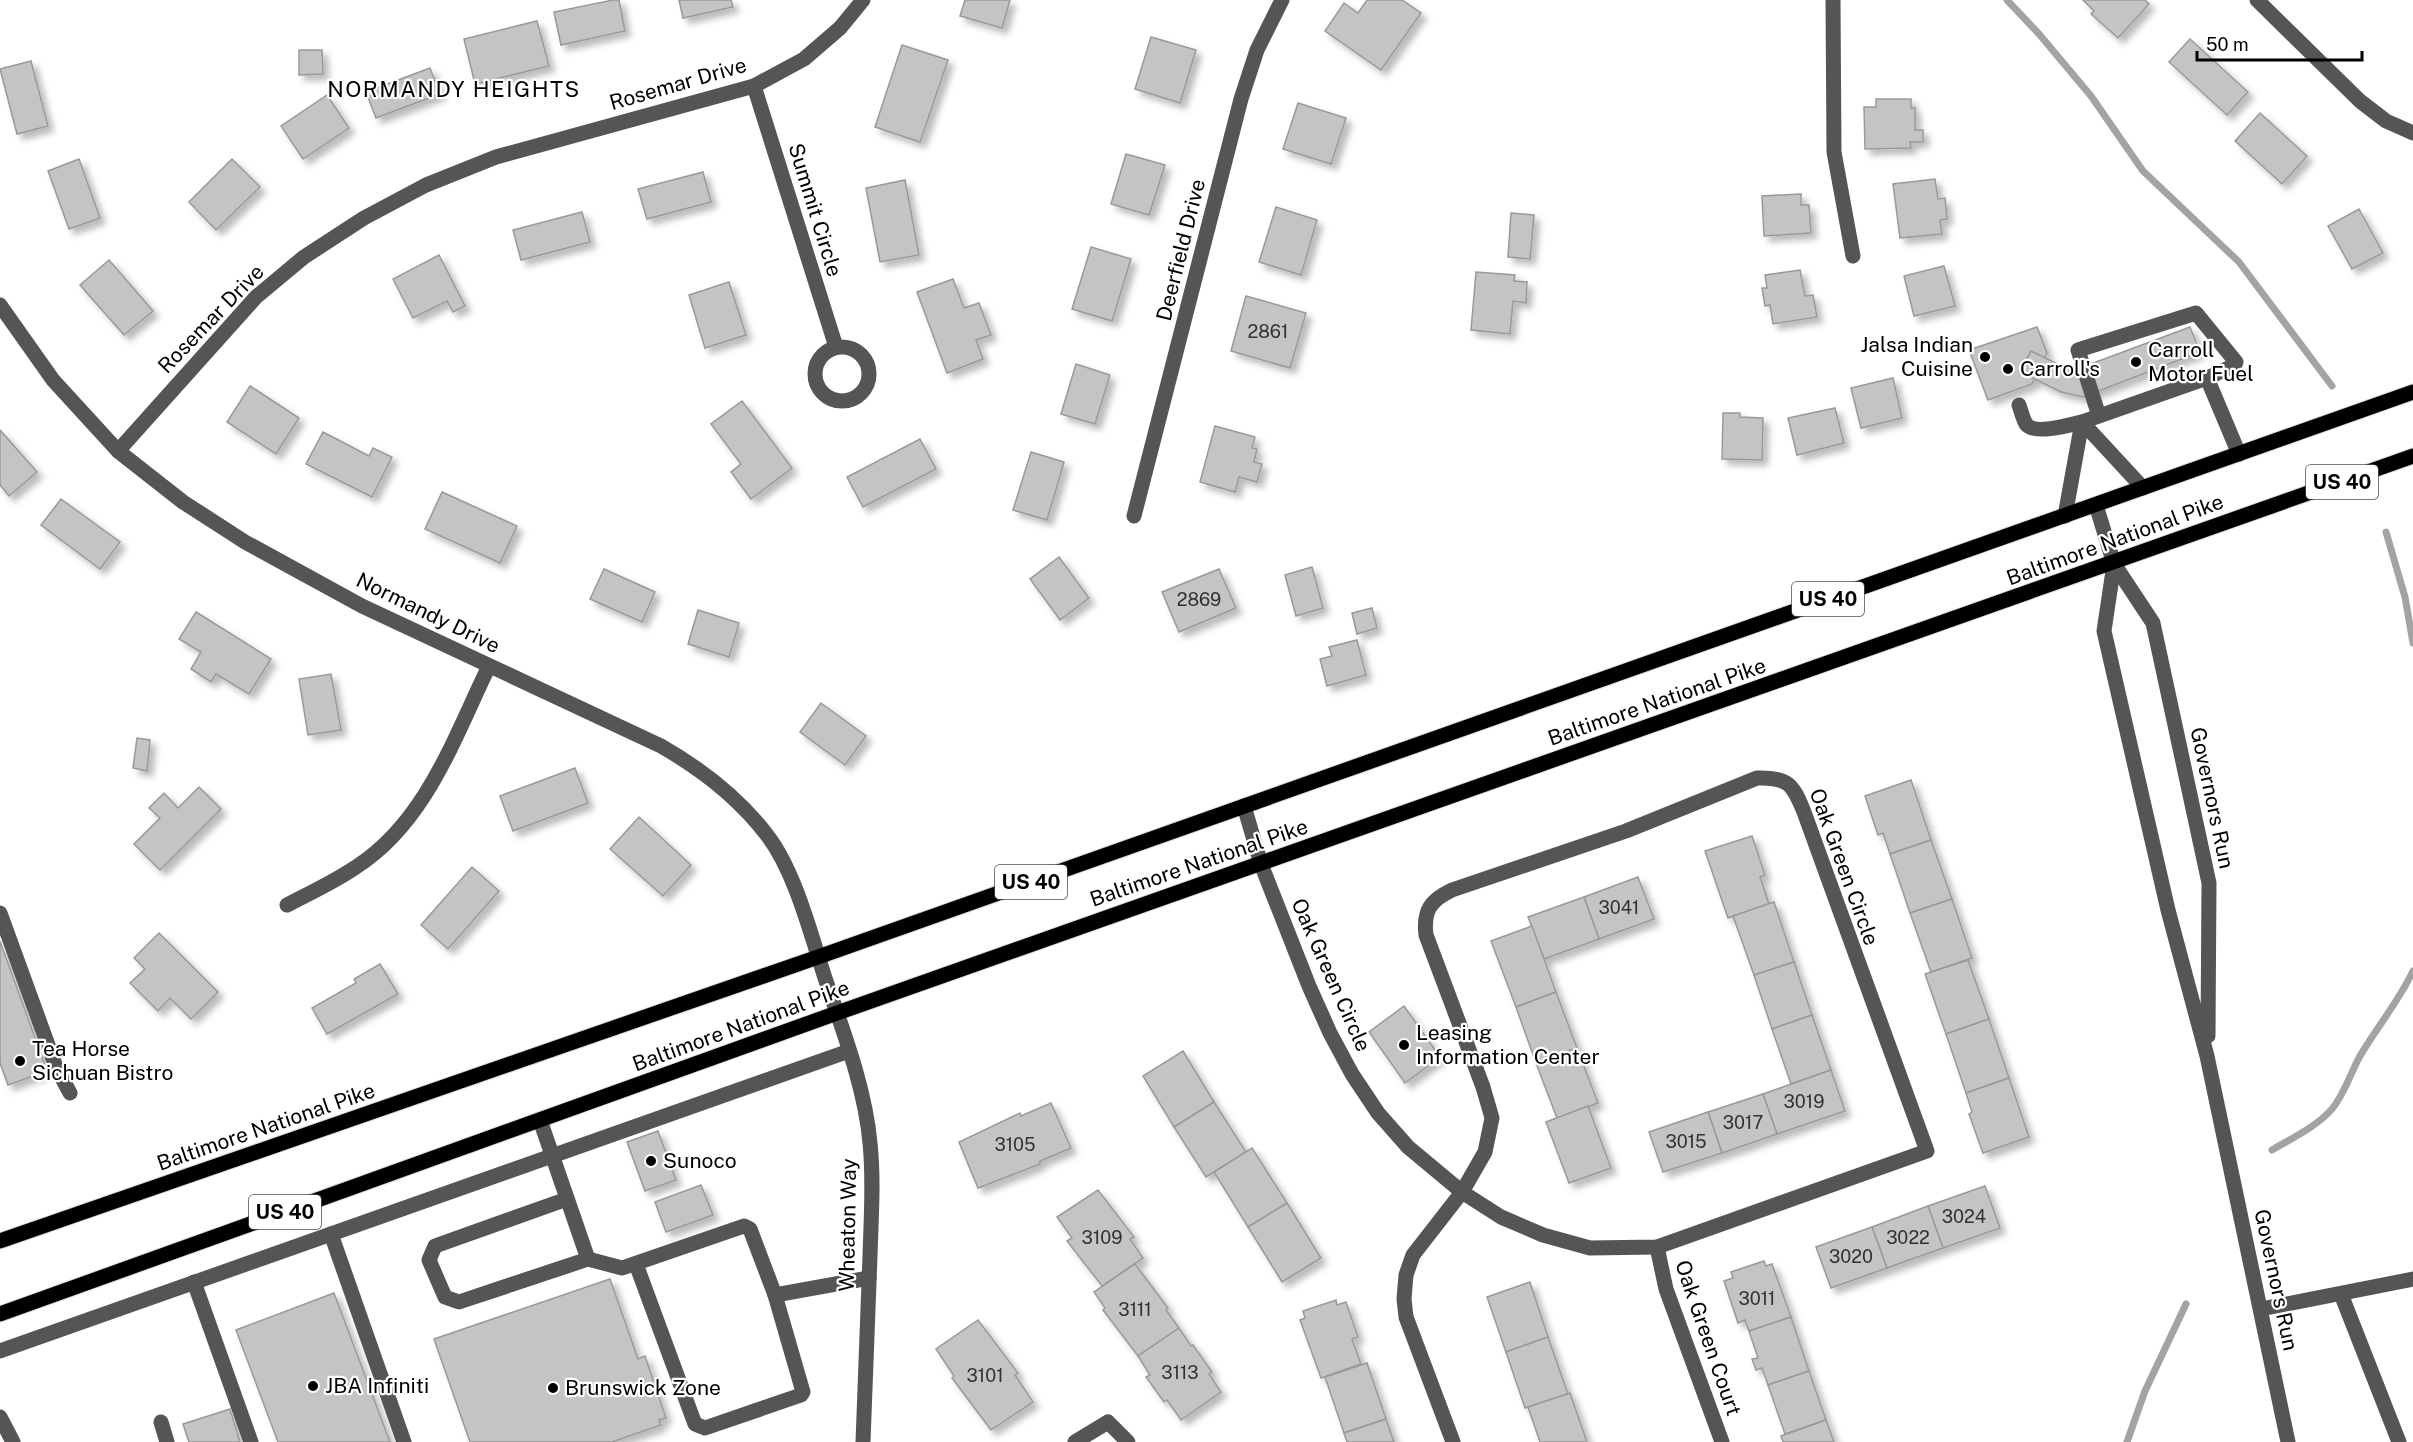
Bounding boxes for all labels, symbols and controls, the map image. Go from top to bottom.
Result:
scale bar [2197,24,2362,62]
text: 50 m [2206,34,2249,55]
street label: Rosemar Drive [606,52,749,115]
district label: NORMANDY HEIGHTS [327,76,581,102]
street label: Summit Circle [783,140,848,280]
street label: Deerfield Drive [1151,176,1210,323]
street label: Rosemar Drive [153,259,269,378]
house number: 2861 [1248,321,1288,342]
place label: Jalsa Indian Cuisine [1860,332,1973,381]
place label: Carroll Motor Fuel [2148,337,2254,386]
marker: Jalsa Indian Cuisine [1978,350,1992,364]
marker: Carroll Motor Fuel [2129,355,2143,369]
place label: Carroll's [2020,356,2100,381]
marker: Carroll's [2001,362,2015,376]
road number: US 40 [2306,465,2378,499]
street label: Baltimore National Pike [2003,489,2227,590]
street label: Normandy Drive [352,567,504,658]
road number: US 40 [1792,582,1864,616]
house number: 2869 [1177,589,1221,610]
street label: Baltimore National Pike [1545,652,1769,751]
street label: Governors Run [2185,725,2240,871]
street label: Oak Green Circle [1805,785,1884,949]
street label: Baltimore National Pike [1087,813,1311,912]
road number: US 40 [995,865,1067,899]
street label: Oak Green Circle [1286,894,1376,1055]
house number: 3041 [1599,897,1639,918]
street label: Baltimore National Pike [629,975,853,1076]
place label: Leasing Information Center [1416,1020,1600,1069]
place label: Tea Horse Sichuan Bistro [32,1036,173,1085]
marker: Leasing Information Center [1397,1038,1411,1052]
marker: Tea Horse Sichuan Bistro [13,1054,27,1068]
street label: Baltimore National Pike [154,1077,378,1176]
house number: 3019 [1784,1091,1824,1112]
house number: 3017 [1723,1112,1763,1133]
house number: 3015 [1665,1131,1707,1152]
house number: 3105 [994,1134,1036,1155]
place label: Sunoco [663,1148,737,1173]
marker: Sunoco [644,1154,658,1168]
street label: Wheaton Way [834,1158,861,1292]
road number: US 40 [249,1195,321,1229]
house number: 3024 [1942,1206,1986,1227]
street label: Governors Run [2249,1207,2304,1353]
house number: 3109 [1082,1227,1122,1248]
house number: 3022 [1886,1227,1930,1248]
house number: 3020 [1829,1246,1873,1267]
street label: Oak Green Court [1670,1257,1747,1419]
house number: 3011 [1739,1288,1775,1309]
house number: 3111 [1118,1299,1152,1320]
house number: 3113 [1161,1362,1199,1383]
house number: 3101 [966,1365,1004,1386]
place label: JBA Infiniti [325,1373,429,1398]
place label: Brunswick Zone [565,1375,721,1400]
marker: JBA Infiniti [306,1379,320,1393]
marker: Brunswick Zone [546,1381,560,1395]

